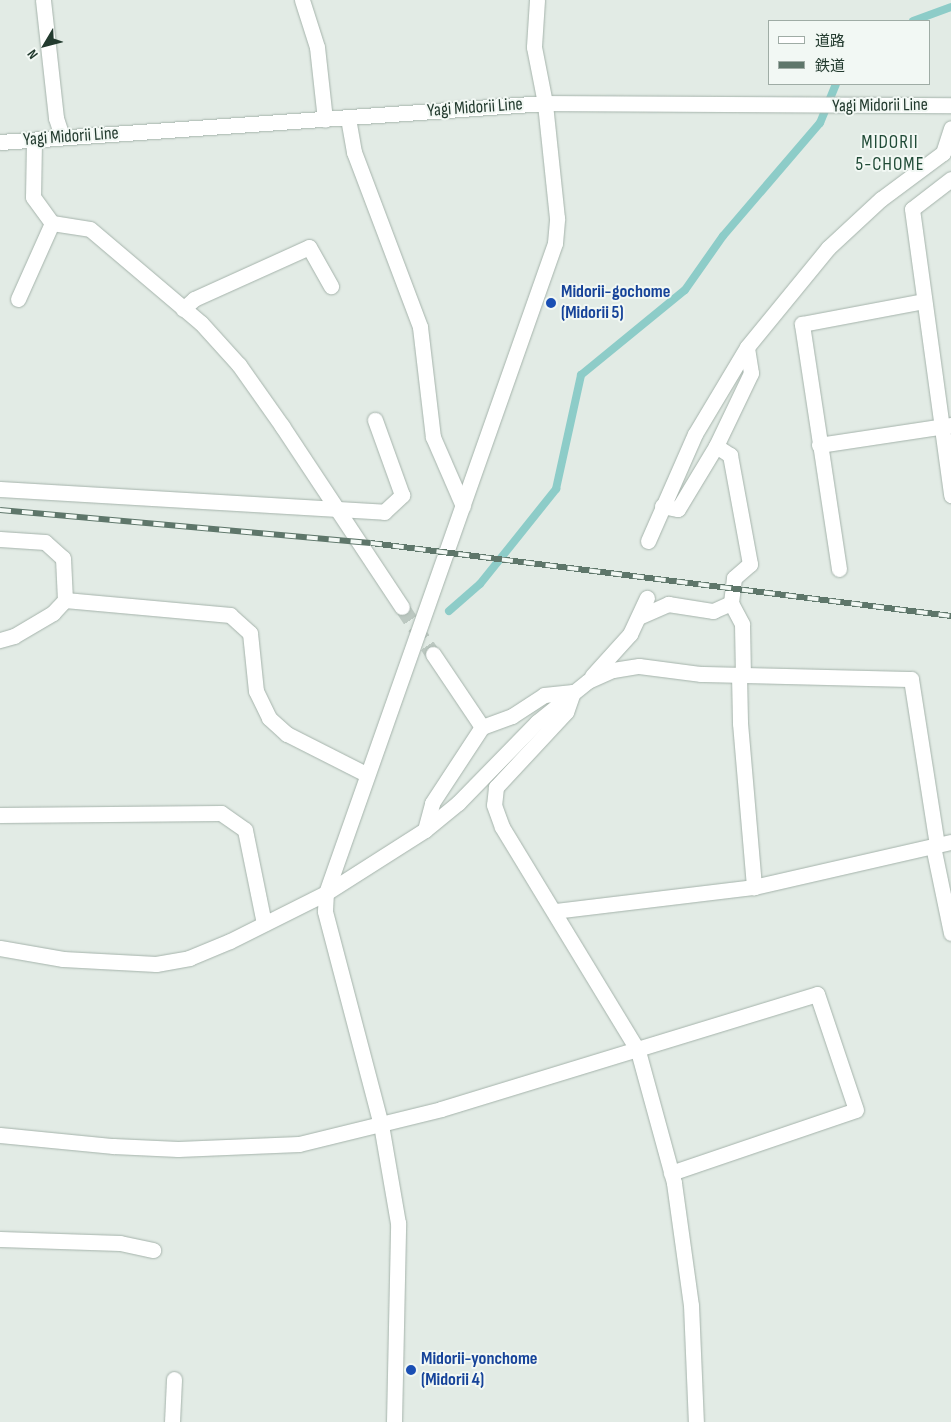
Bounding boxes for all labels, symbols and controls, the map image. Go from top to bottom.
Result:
north arrow [20,20,70,70]
legend [768,20,931,85]
text: 道路 [815,32,845,51]
text: N [24,46,42,62]
text: 鉄道 [815,57,845,76]
street label: Yagi Midorii Line [426,94,524,122]
street label: Yagi Midorii Line [832,94,928,118]
street label: Yagi Midorii Line [22,123,120,151]
district label: MIDORII 5-CHOME [855,132,925,176]
place label: Midorii-gochome (Midorii 5) [561,282,670,324]
marker: Midorii-gochome (Midorii 5) [545,297,557,309]
place label: Midorii-yonchome (Midorii 4) [421,1349,538,1392]
marker: Midorii-yonchome (Midorii 4) [405,1364,417,1376]

